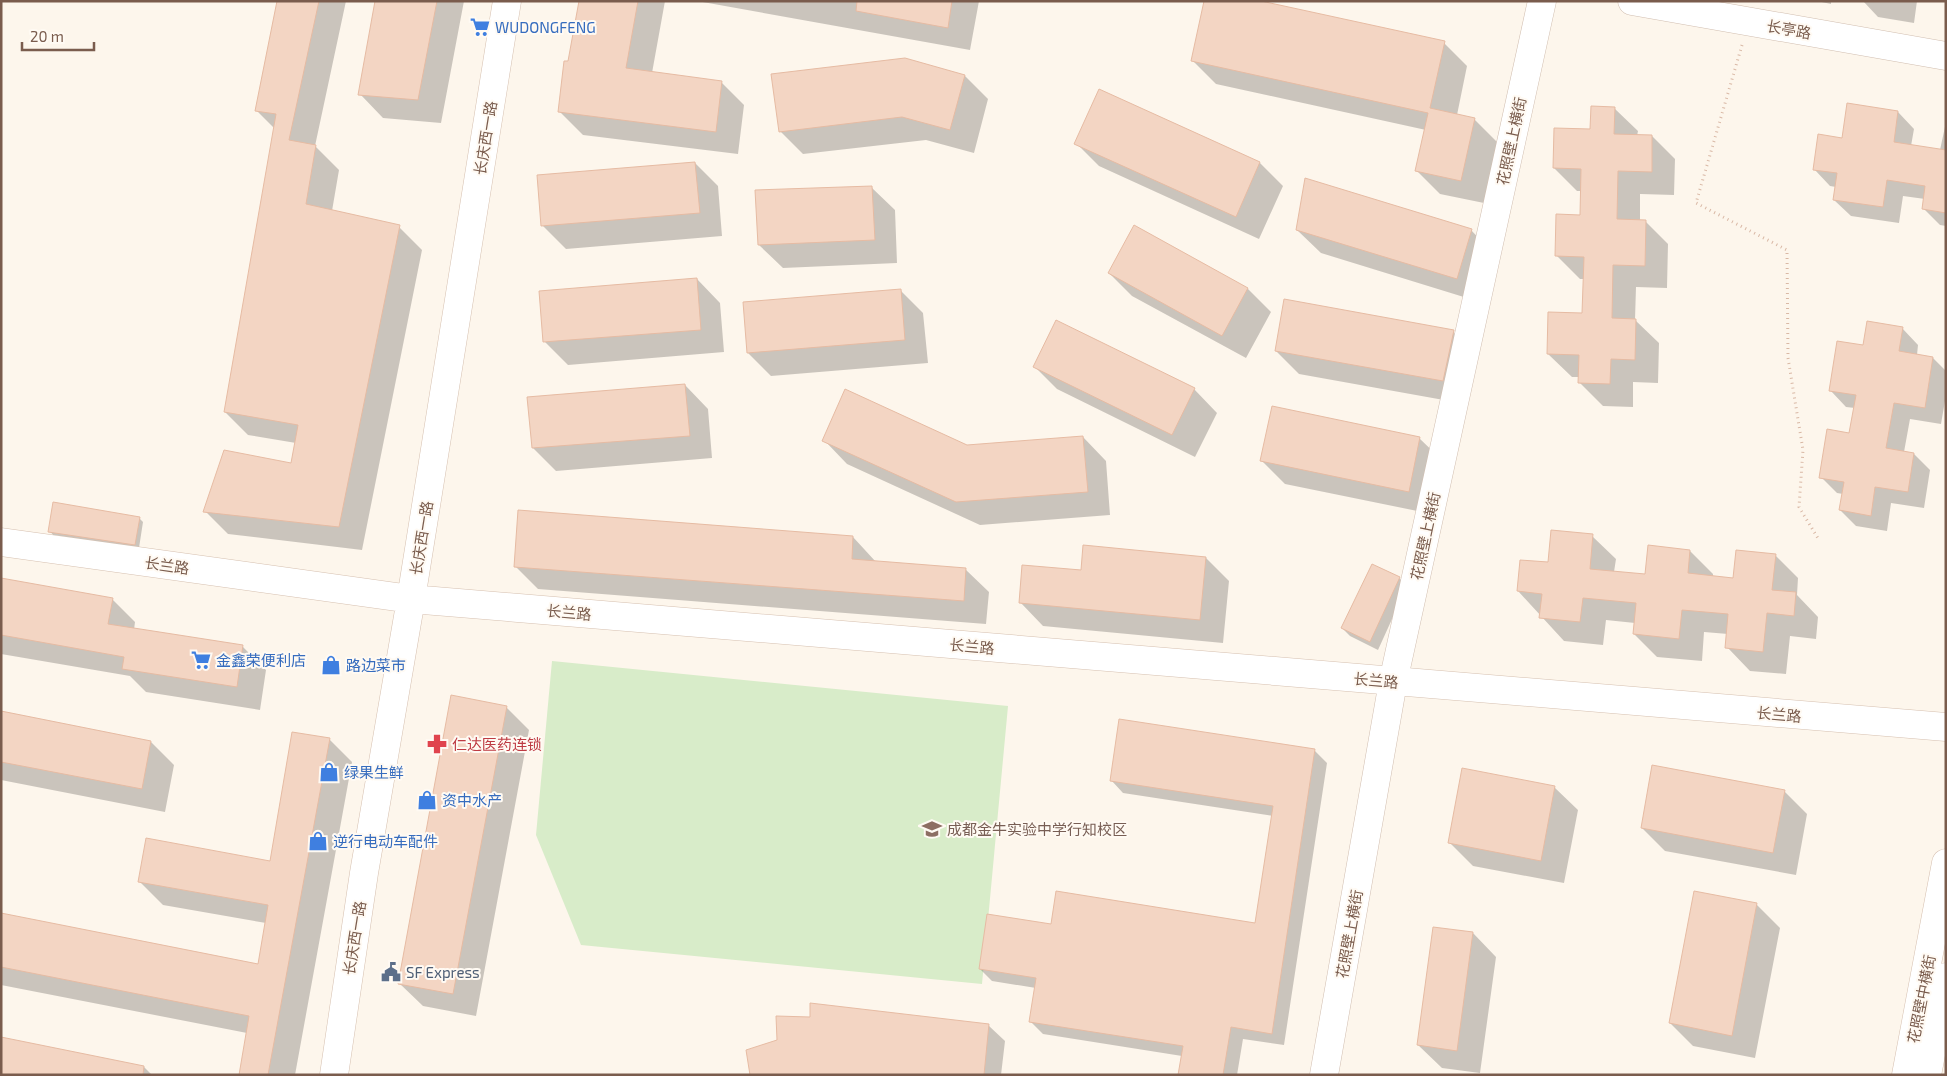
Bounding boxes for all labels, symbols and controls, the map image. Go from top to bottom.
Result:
supermarket icon: WUDONGFENG [469,16,491,38]
street label: 长亭路 [1765,16,1813,42]
place label: WUDONGFENG [495,18,596,36]
scale bar [22,20,95,52]
text: 20 m [30,27,64,45]
street label: 花照壁上横街 [1493,95,1529,187]
street label: 长庆西一路 [470,100,500,176]
street label: 花照壁上横街 [1407,490,1443,582]
street label: 长庆西一路 [406,500,436,576]
street label: 长兰路 [143,553,191,577]
street label: 长兰路 [546,601,592,623]
street label: 长兰路 [949,635,995,657]
supermarket icon: 金鑫荣便利店 [190,649,212,671]
place label: 金鑫荣便利店 [216,651,306,669]
shop icon: 路边菜市 [320,654,342,676]
place label: 路边菜市 [346,656,406,674]
street label: 长兰路 [1353,669,1399,691]
street label: 长兰路 [1756,703,1802,725]
pharmacy icon: 仁达医药连锁 [426,733,448,755]
place label: 仁达医药连锁 [452,735,542,753]
shop icon: 绿果生鲜 [318,761,340,783]
place label: 绿果生鲜 [344,763,404,781]
shop icon: 资中水产 [416,789,438,811]
place label: 资中水产 [442,791,502,809]
school or university icon: 成都金牛实验中学行知校区 [921,818,943,840]
place label: 成都金牛实验中学行知校区 [947,820,1127,838]
shop icon: 逆行电动车配件 [307,830,329,852]
place label: 逆行电动车配件 [333,832,438,850]
street label: 花照壁上横街 [1332,888,1366,980]
street label: 长庆西一路 [339,900,369,976]
street label: 花照壁中横街 [1904,953,1938,1045]
public building icon: SF Express [380,961,402,983]
place label: SF Express [406,963,480,981]

